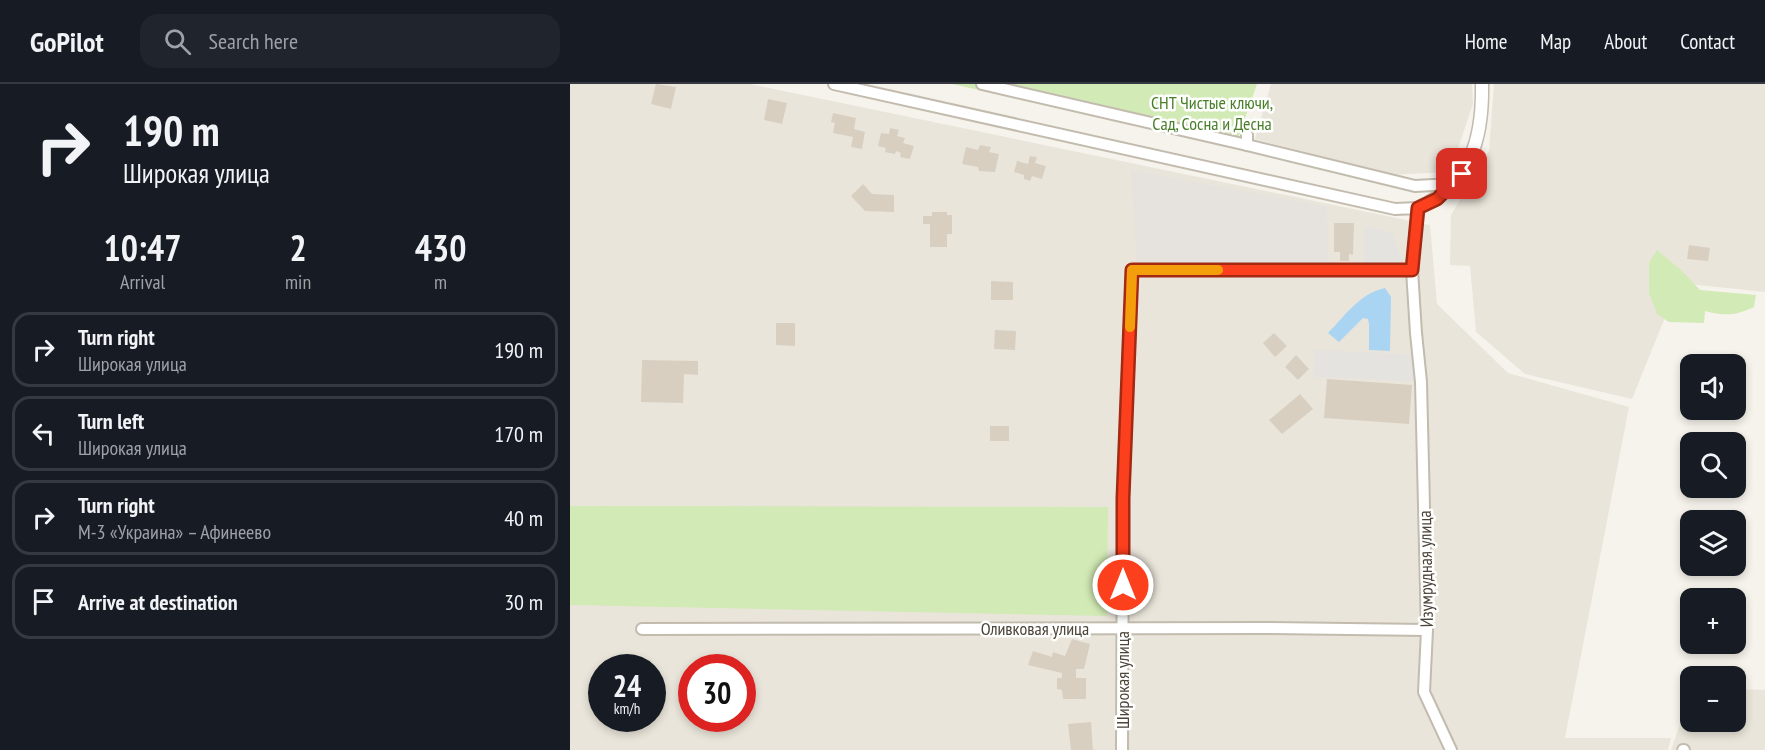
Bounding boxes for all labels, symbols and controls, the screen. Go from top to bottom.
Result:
search box [140,14,560,68]
text: GoPilot [30,23,104,60]
icon: search [161,25,194,58]
text: Search here [209,27,298,55]
text: Home [1465,28,1507,55]
text: Map [1540,28,1571,55]
text: About [1604,28,1647,55]
text: Contact [1680,28,1735,55]
park label: СНТ Чистые ключи, Сад, Сосна и Десна [1151,91,1273,135]
text: 190 m [123,103,220,158]
icon: right [24,108,102,186]
pin [1436,148,1487,199]
text: Широкая улица [123,156,270,190]
icon: arrive [1445,157,1478,190]
text: 10:47 [104,224,181,271]
text: 2 [289,224,307,271]
text: 430 [415,224,466,271]
text: Arrival [120,269,165,295]
text: min [285,269,311,295]
text: m [434,269,447,295]
text: Turn right [78,323,155,351]
icon: right [27,333,60,366]
text: 190 m [494,336,543,364]
text: Широкая улица [78,351,187,377]
map controls [1680,354,1746,732]
button: sound [1680,354,1746,420]
text: Turn left [78,407,144,435]
icon: left [27,417,60,450]
text: 170 m [494,420,543,448]
button: search [1680,432,1746,498]
text: Широкая улица [78,435,187,461]
text: Turn right [78,491,155,519]
icon: right [27,501,60,534]
text: 40 m [504,504,543,532]
street label: Изумрудная улица [1413,510,1438,628]
button: layers [1680,510,1746,576]
text: М-3 «Украина» – Афинеево [78,519,271,545]
position arrow [1091,553,1155,617]
icon: arrive [27,585,60,618]
text: Arrive at destination [78,588,238,616]
text: 30 m [504,588,543,616]
button: + [1680,588,1746,654]
street label: Оливковая улица [981,617,1089,640]
street label: Широкая улица [1111,631,1134,729]
speed limit sign: 30 [678,654,756,732]
text: 24 [613,666,641,705]
button: − [1680,666,1746,732]
text: km/h [614,699,640,718]

